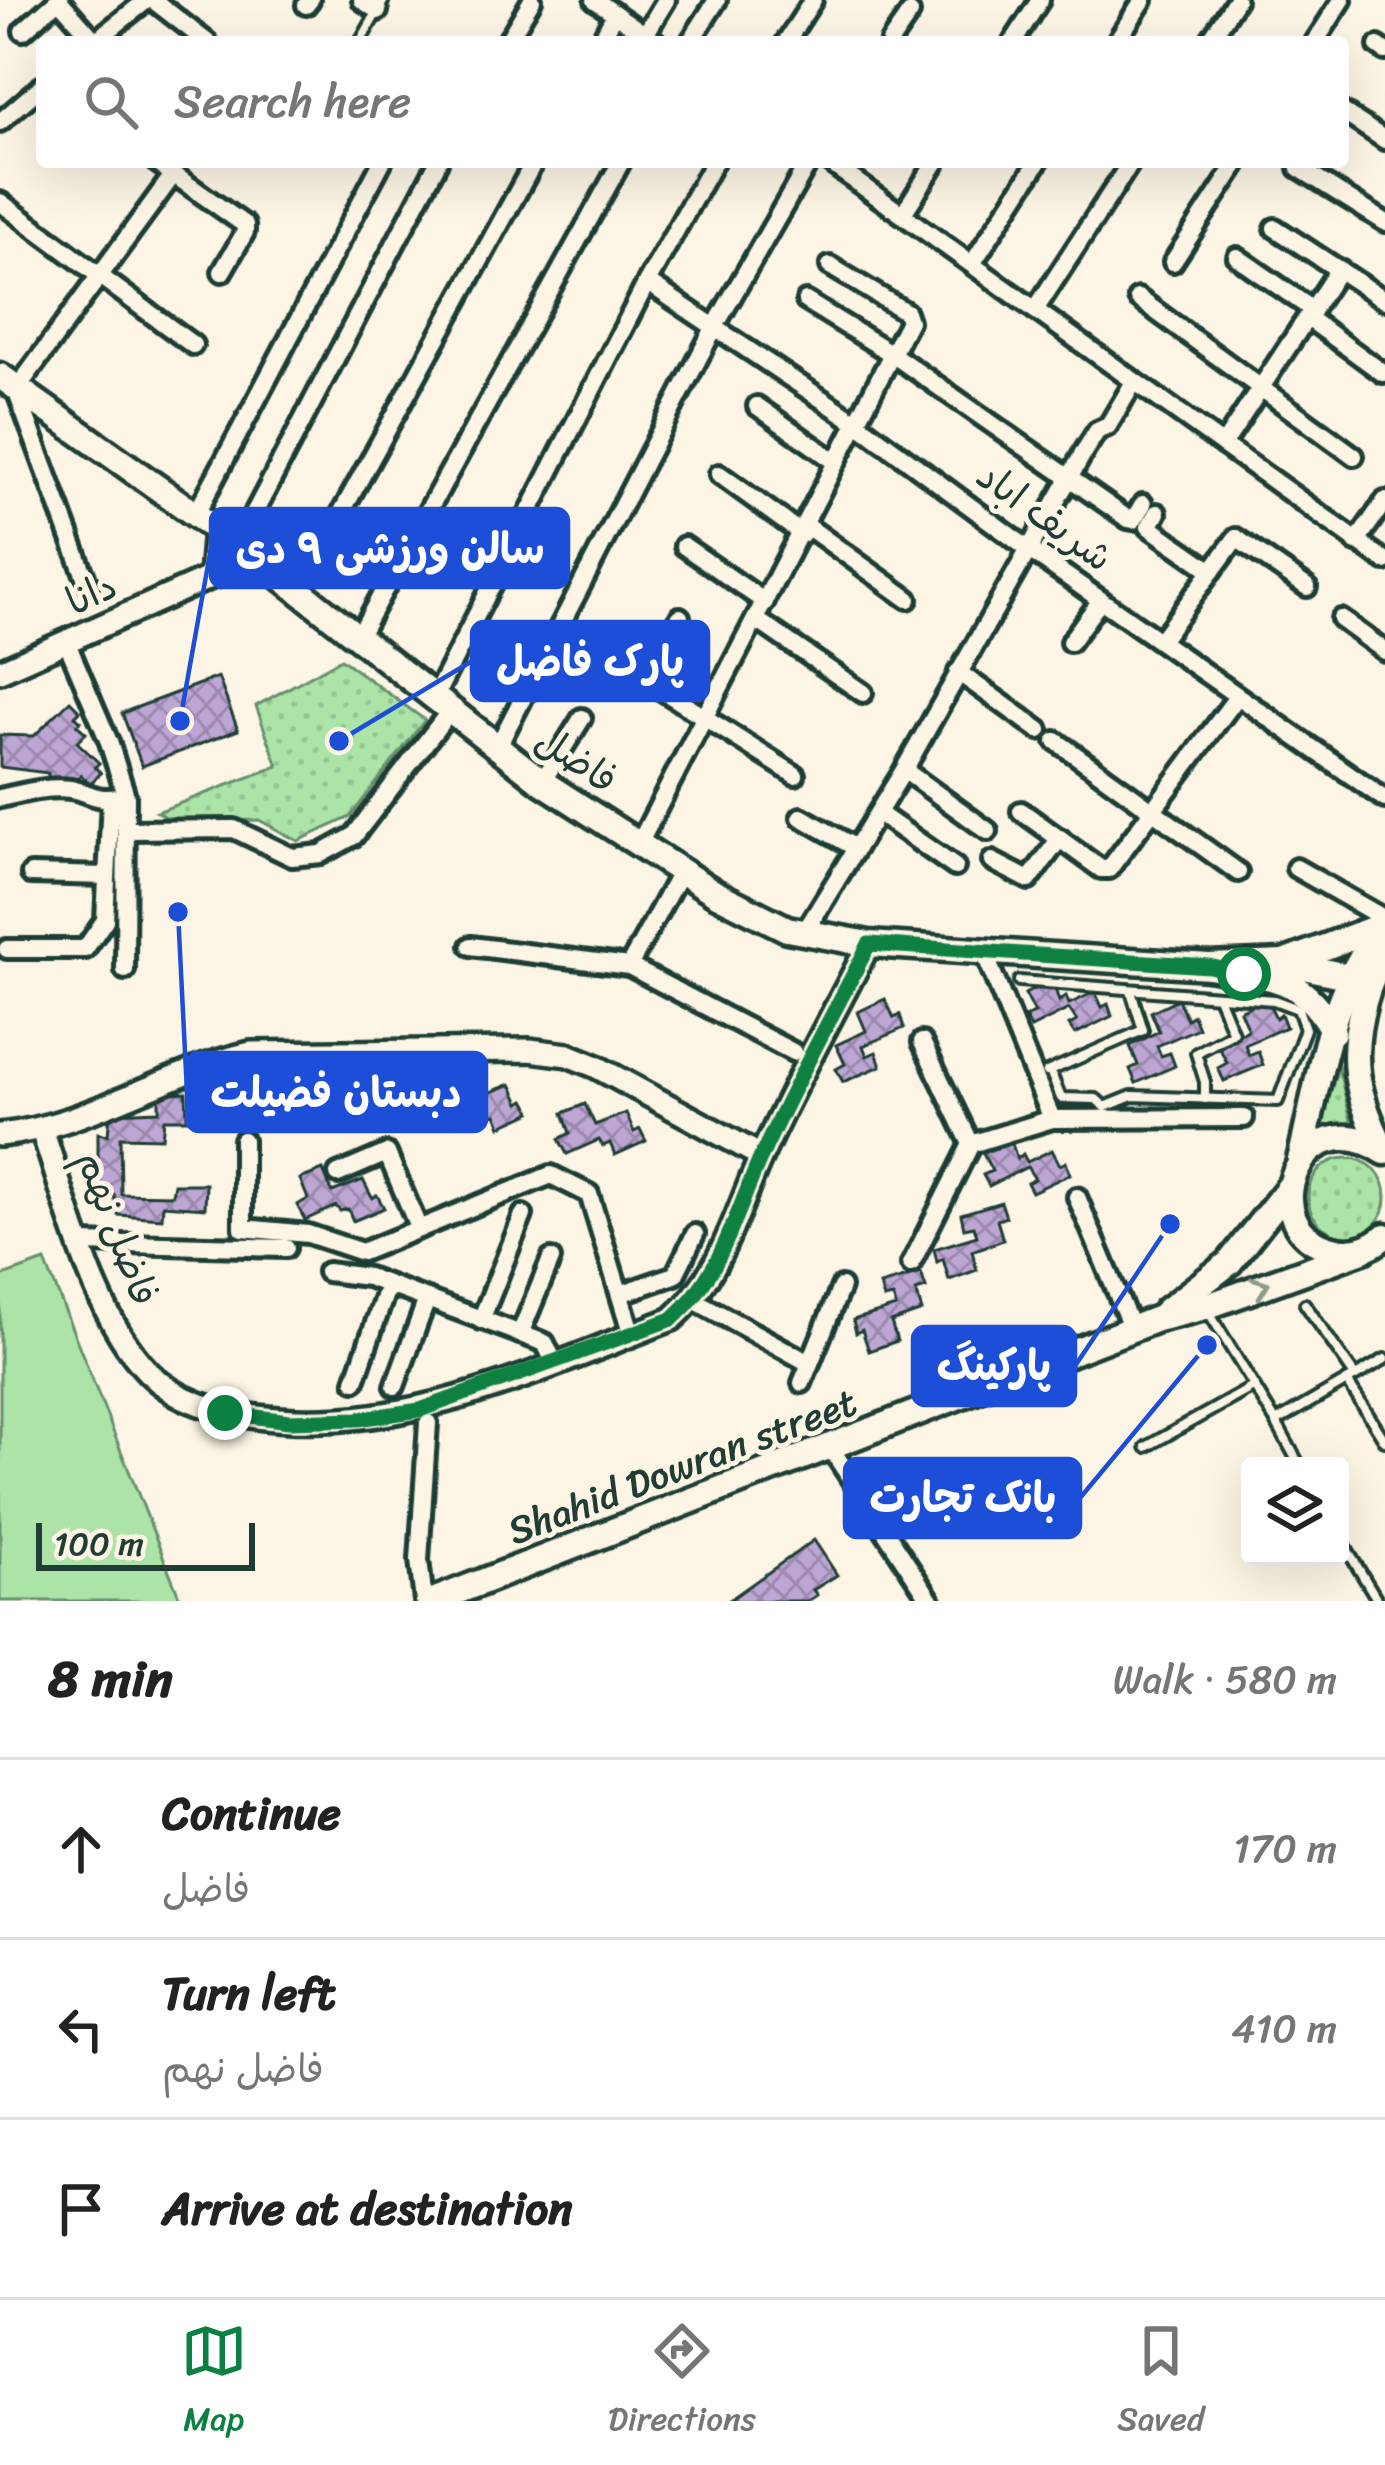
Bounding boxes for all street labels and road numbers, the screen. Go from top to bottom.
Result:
street label: شریف اباد [961,442,1129,590]
street label: دانا [54,551,128,635]
street label: فاضل [521,706,633,812]
street label: فاضل نهم [57,1140,179,1316]
street label: Shahid Dowran street [497,1368,867,1564]

